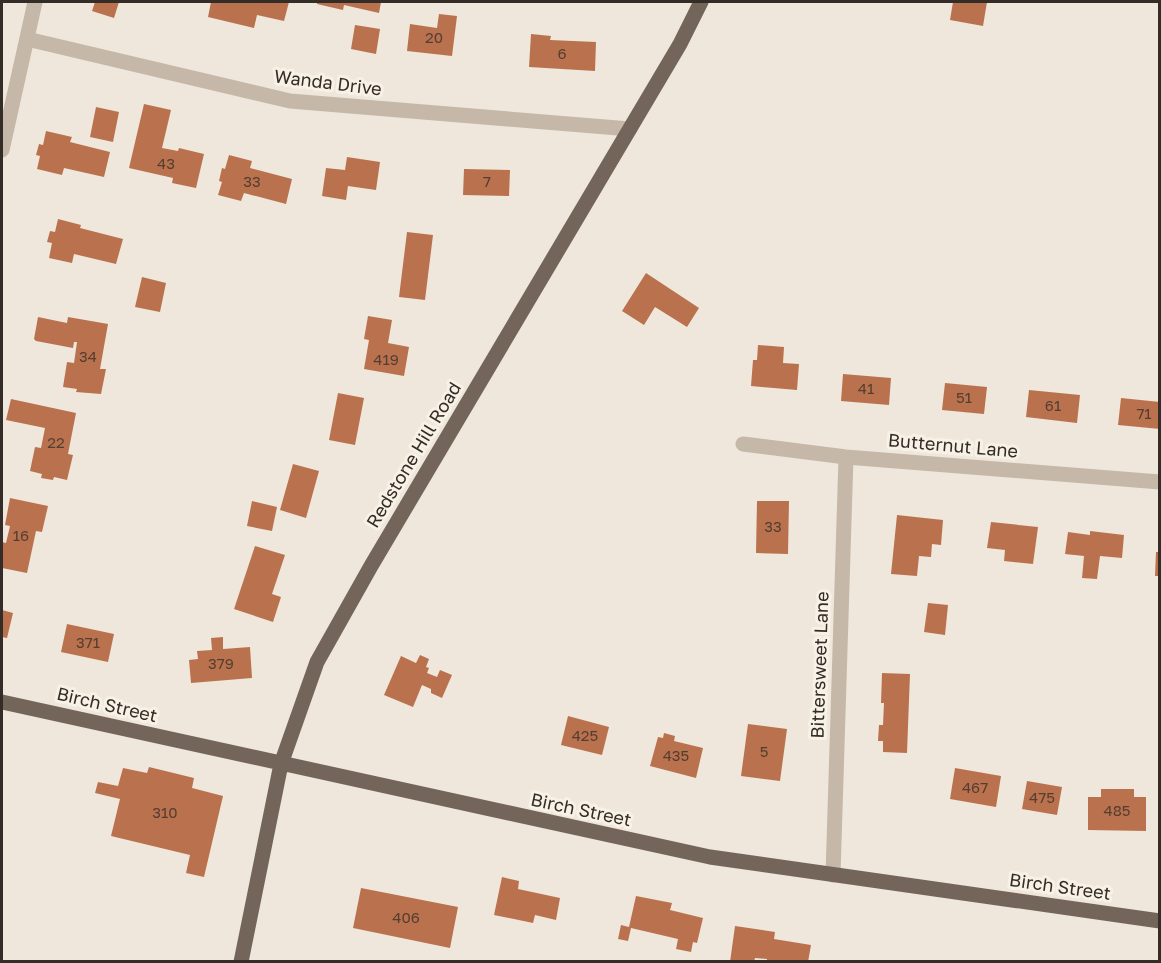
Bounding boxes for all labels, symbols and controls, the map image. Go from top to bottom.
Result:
house number: 20 [425,28,443,46]
house number: 6 [557,44,567,62]
street label: Wanda Drive [273,64,383,100]
house number: 43 [157,154,175,172]
house number: 33 [243,172,261,190]
house number: 7 [483,172,491,190]
house number: 34 [79,347,97,365]
house number: 419 [373,350,399,368]
street label: Redstone Hill Road [361,378,465,531]
house number: 41 [858,379,874,397]
house number: 51 [956,388,972,406]
house number: 61 [1045,396,1061,414]
house number: 71 [1136,404,1152,422]
street label: Butternut Lane [887,428,1019,462]
house number: 22 [47,433,65,451]
house number: 33 [764,517,782,535]
house number: 16 [13,526,29,544]
street label: Bittersweet Lane [805,591,833,739]
house number: 371 [76,633,100,651]
house number: 379 [208,654,234,672]
street label: Birch Street [55,682,160,726]
house number: 425 [572,726,598,744]
house number: 5 [760,742,768,760]
house number: 435 [663,746,689,764]
house number: 467 [962,778,988,796]
street label: Birch Street [529,788,634,830]
house number: 475 [1029,788,1055,806]
house number: 485 [1103,801,1131,819]
house number: 310 [152,803,178,821]
street label: Birch Street [1008,868,1112,904]
house number: 406 [392,908,420,926]

